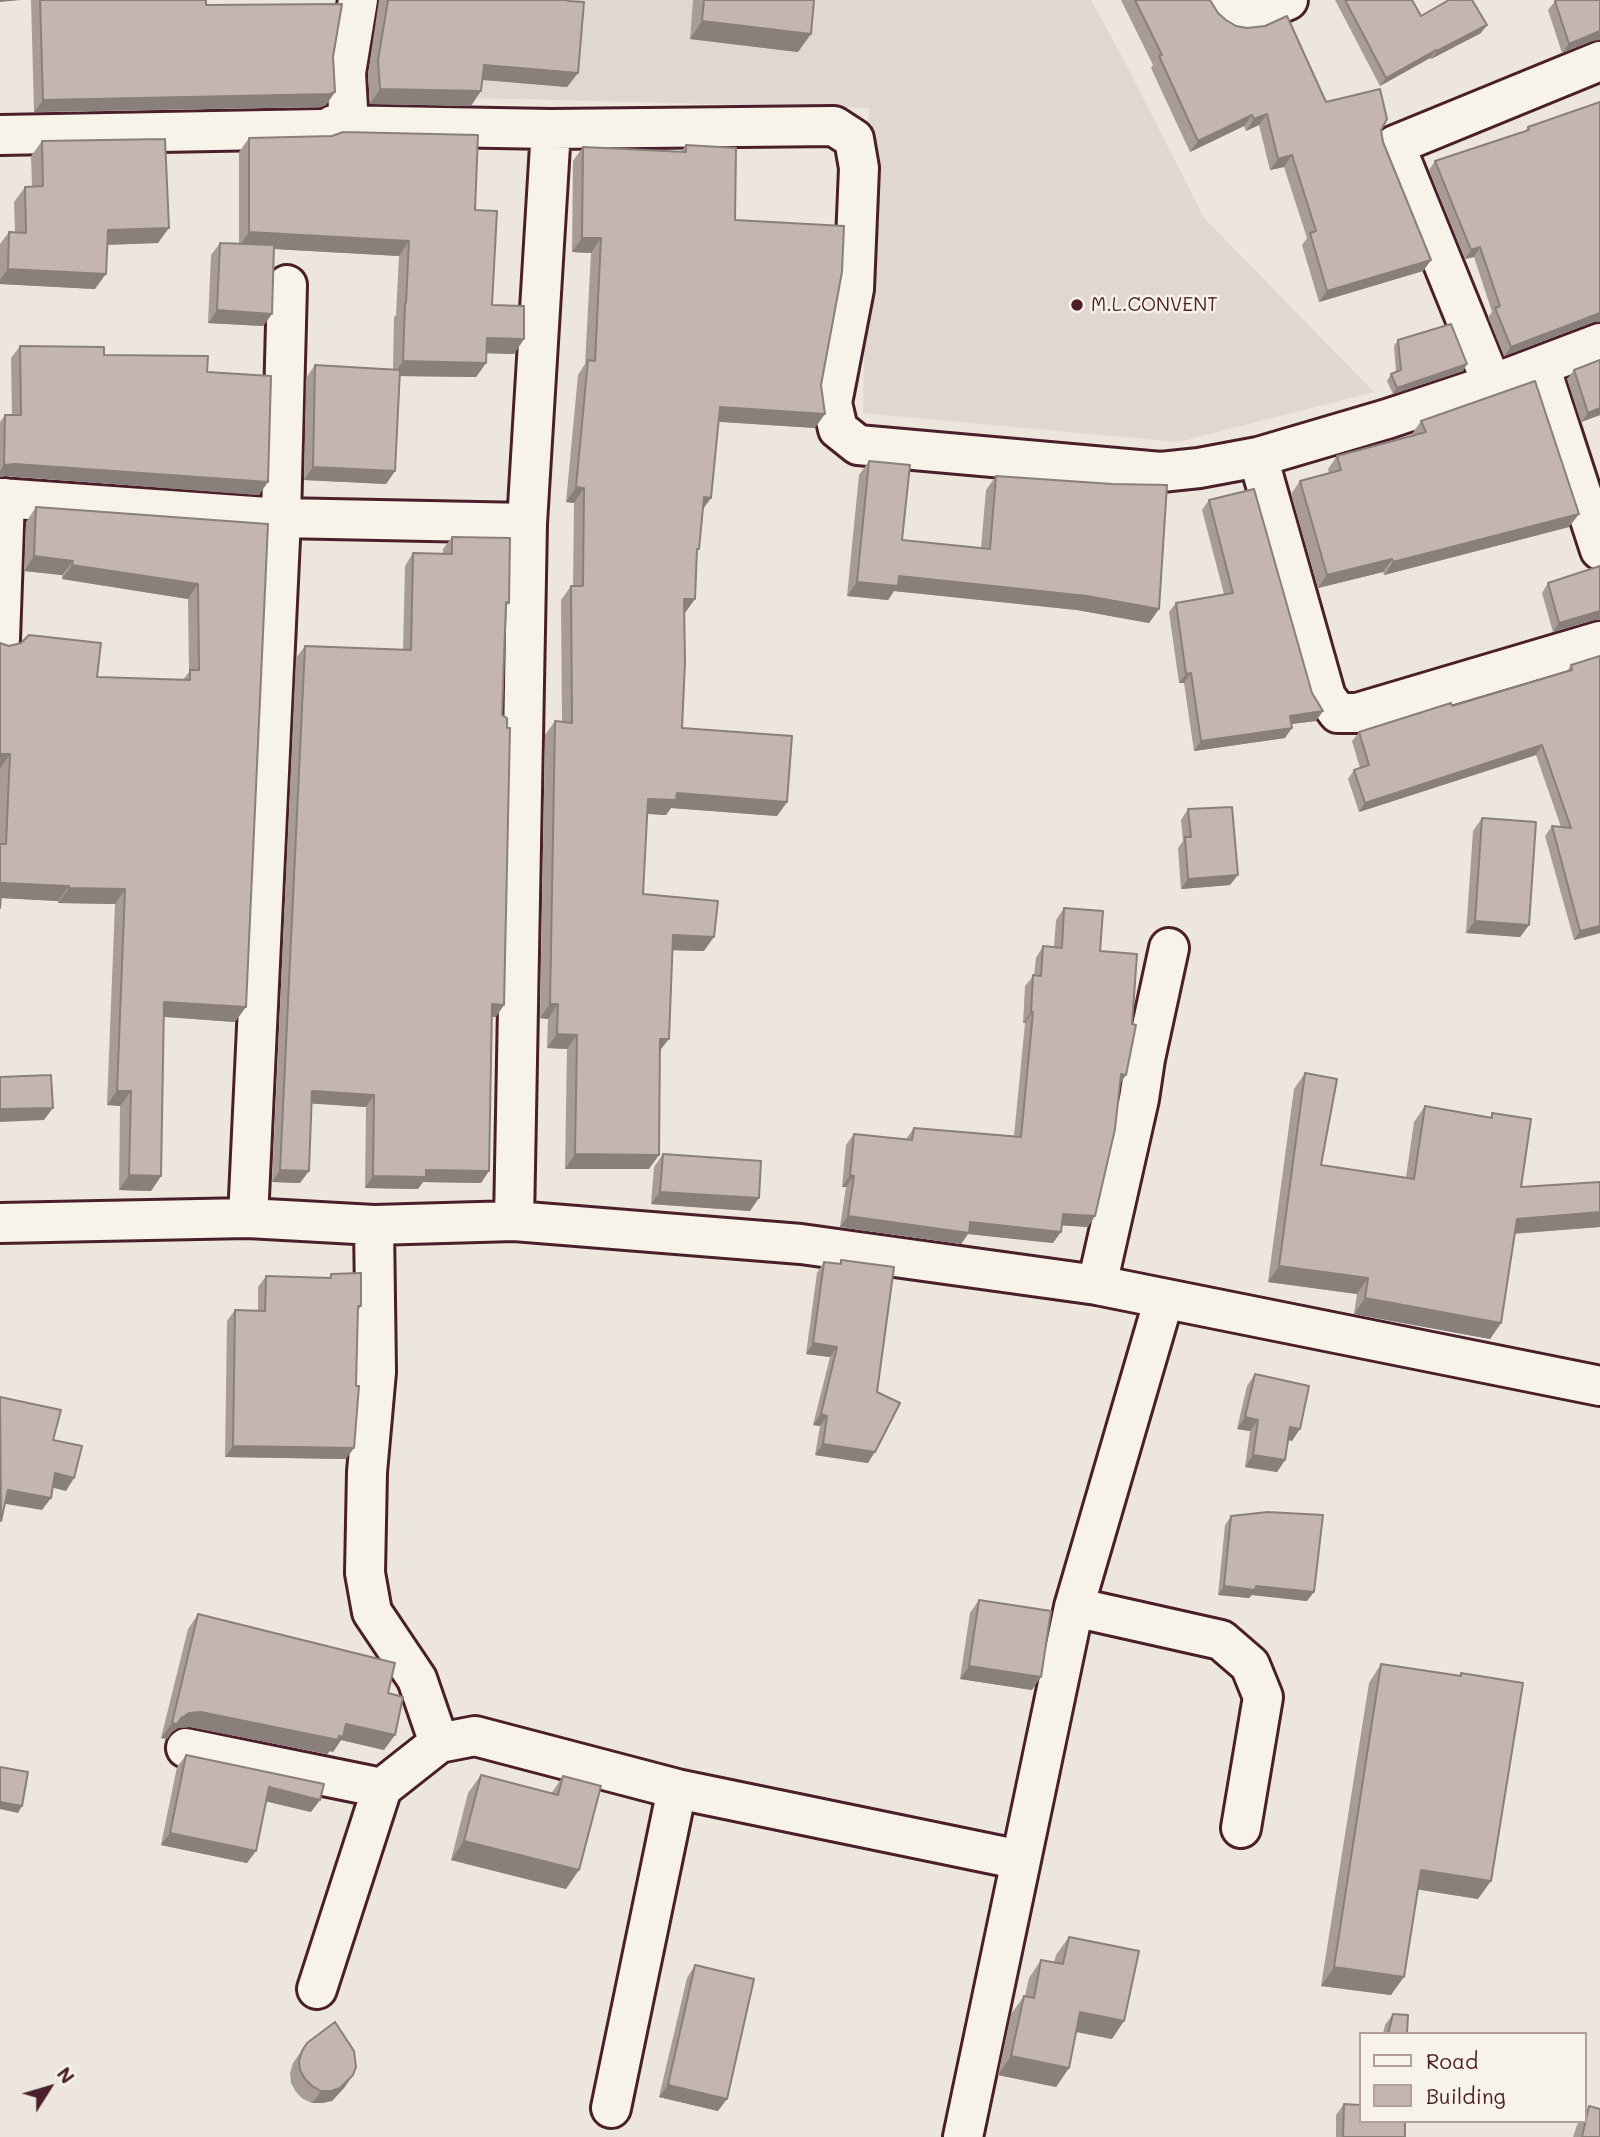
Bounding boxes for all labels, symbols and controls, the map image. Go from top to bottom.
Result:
place label: M.L.CONVENT [1091,294,1218,316]
marker: M.L.CONVENT [1069,297,1085,313]
legend [1358,2032,1586,2123]
text: Road [1426,2047,1478,2074]
north arrow [14,2053,84,2123]
text: N [52,2062,80,2088]
text: Building [1426,2082,1506,2109]

